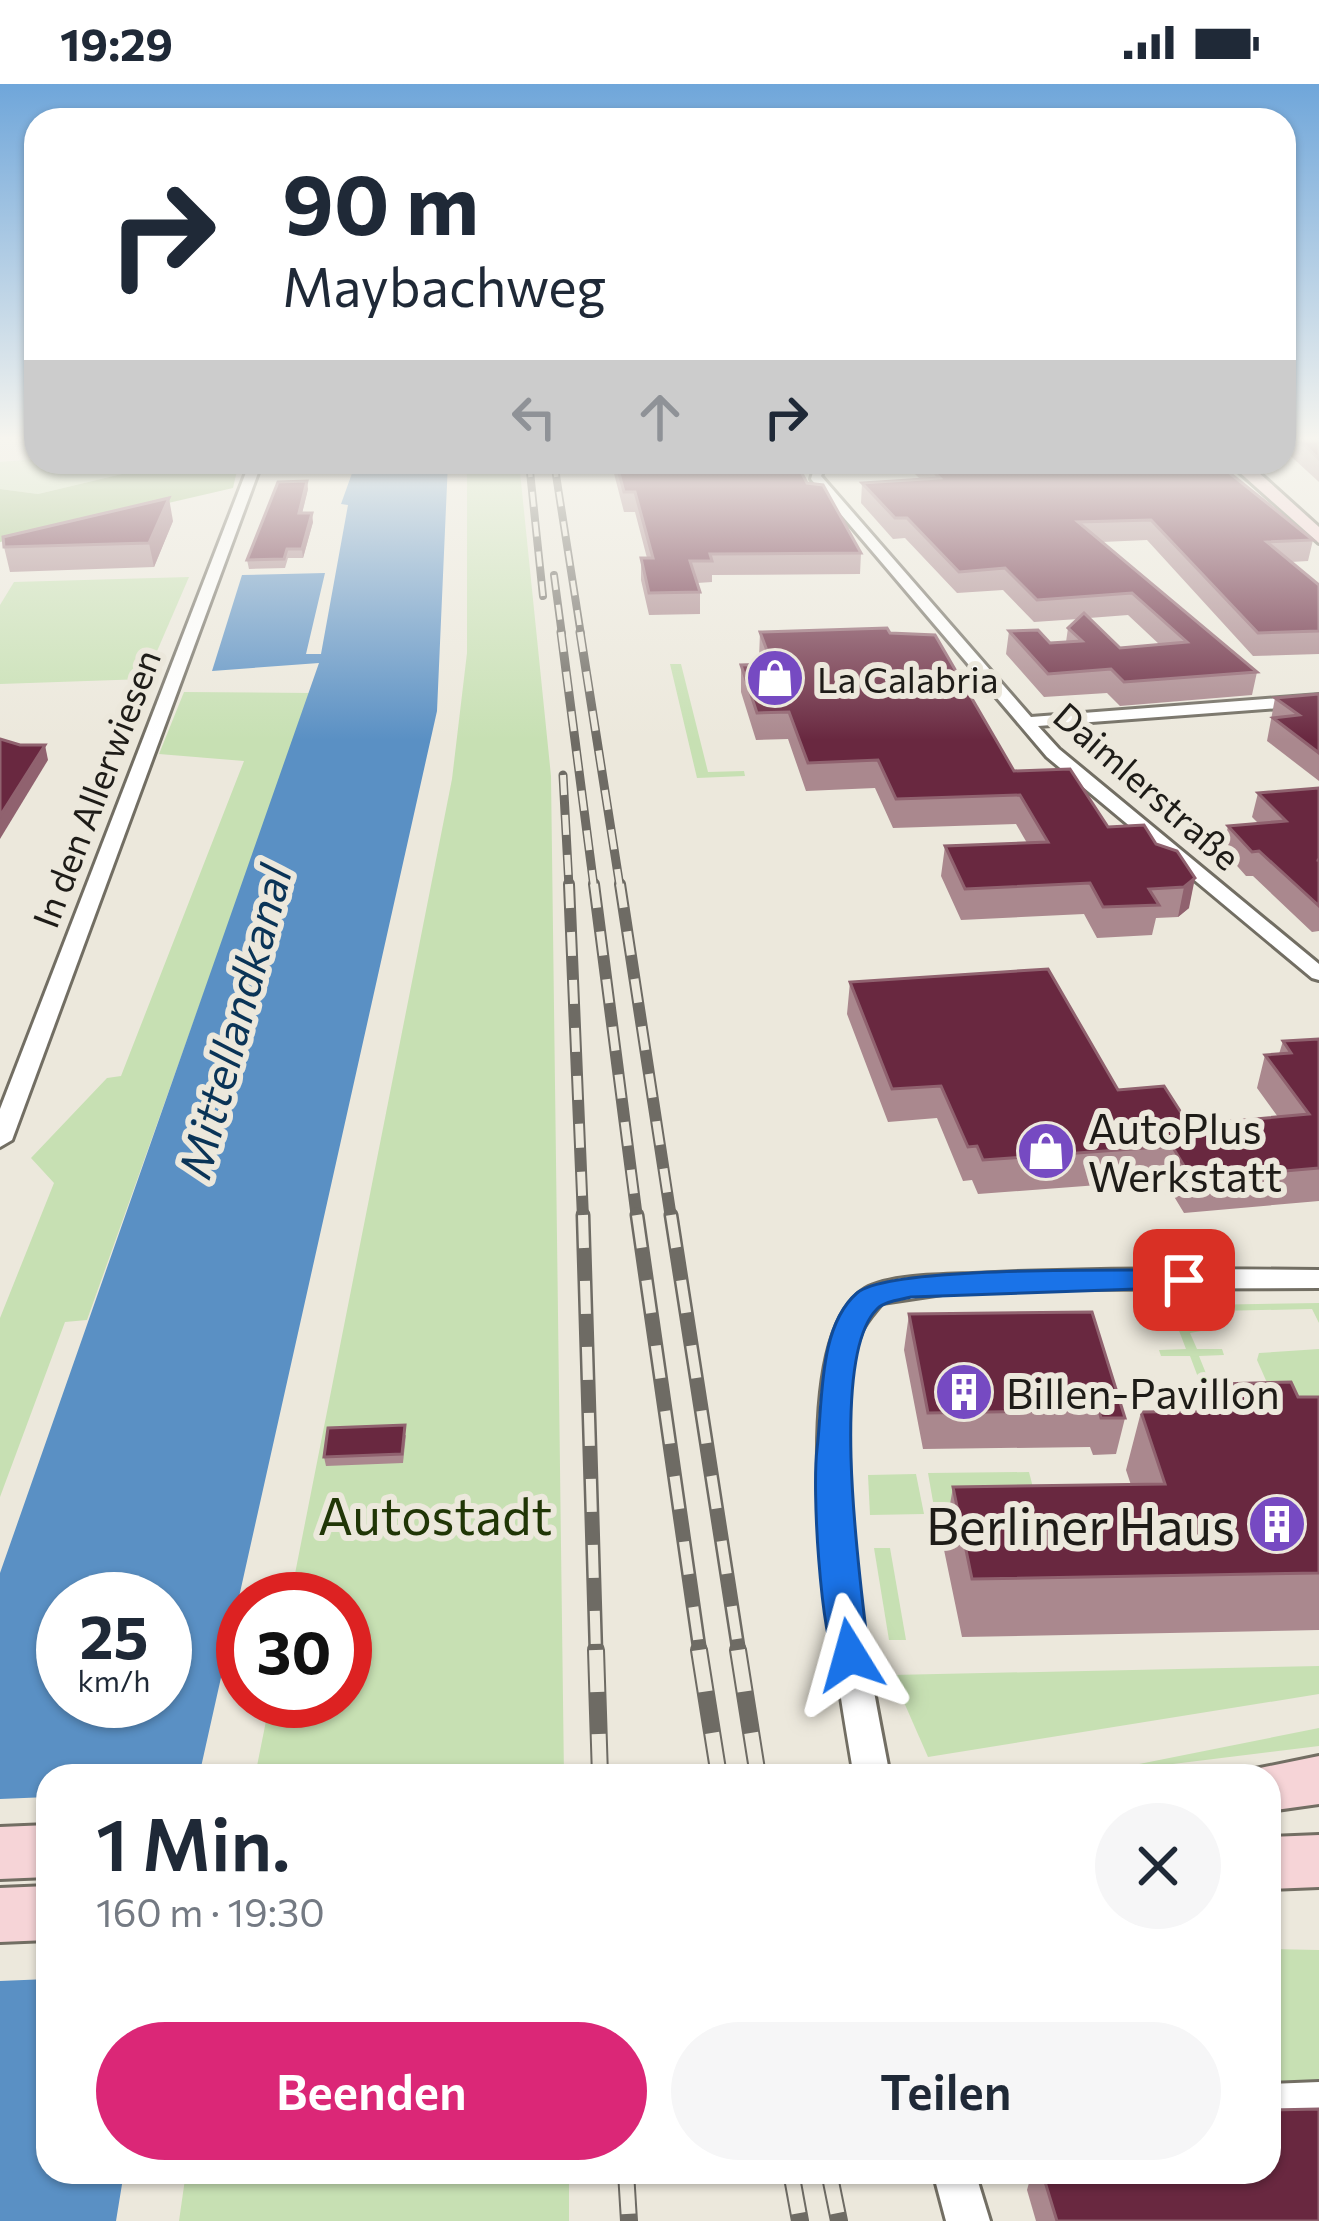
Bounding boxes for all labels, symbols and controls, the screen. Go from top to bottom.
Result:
text: 19:29 [60,15,173,70]
text: 90 m [282,150,479,252]
icon: right [84,156,240,312]
text: Maybachweg [282,252,606,318]
icon: left [501,384,567,450]
icon: ahead [627,384,693,450]
icon: right [753,384,819,450]
street label: In den Allerwiesen [22,643,168,933]
shop icon: La Calabria [744,647,806,709]
place label: La Calabria [817,656,999,700]
street label: Daimlerstraße [1046,692,1250,878]
water label: Mittellandkanal [165,857,302,1183]
place label: AutoPlus Werkstatt [1088,1101,1282,1201]
shop icon: AutoPlus Werkstatt [1015,1120,1077,1182]
pin [1133,1229,1235,1331]
icon: arrive [1151,1247,1217,1313]
building icon: Billen-Pavillon [933,1361,995,1423]
place label: Billen-Pavillon [1006,1366,1280,1418]
park label: Autostadt [318,1483,552,1546]
place label: Berliner Haus [926,1493,1235,1556]
building icon: Berliner Haus [1246,1493,1308,1555]
speed limit sign: 30 [216,1572,372,1728]
position arrow [787,1592,913,1718]
text: 25 [79,1598,149,1671]
text: km/h [78,1661,150,1698]
text: 1 Min. [96,1798,290,1886]
button: close [1095,1803,1221,1929]
text: 160 m · 19:30 [96,1887,325,1935]
button: Beenden [96,2022,647,2160]
button: Teilen [671,2022,1221,2160]

